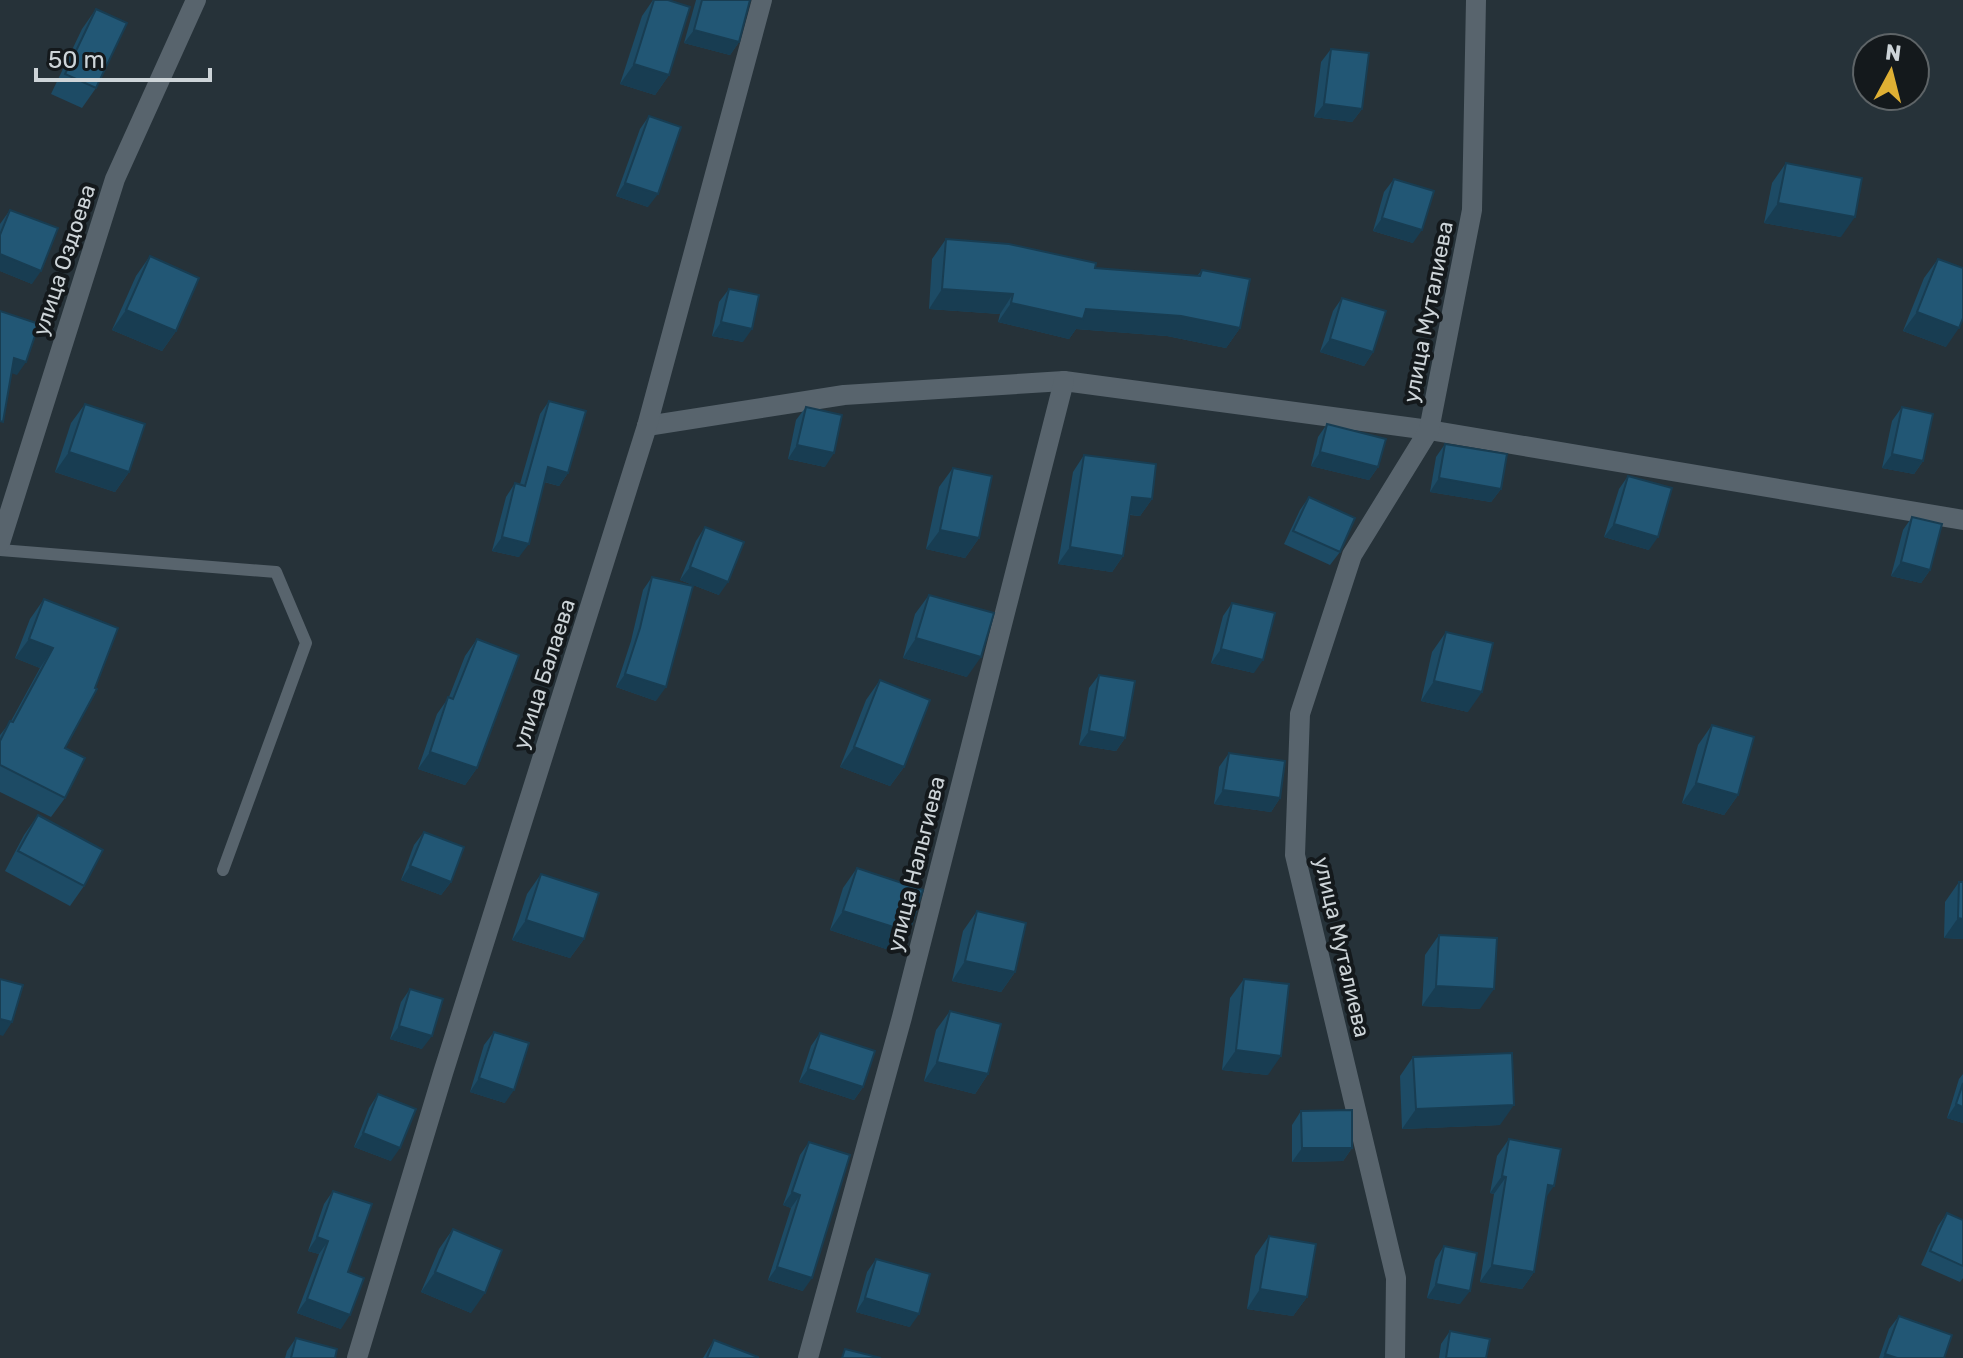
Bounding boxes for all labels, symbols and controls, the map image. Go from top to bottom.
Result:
scale bar [36,32,210,82]
north arrow [1851,32,1931,112]
text: N [1884,38,1903,67]
text: 50 m [48,46,105,74]
street label: улица Оздоева [27,181,101,339]
street label: улица Муталиева [1397,219,1459,405]
street label: улица Балаева [507,595,581,753]
street label: улица Нальгиева [881,773,951,955]
street label: улица Муталиева [1308,854,1376,1040]

